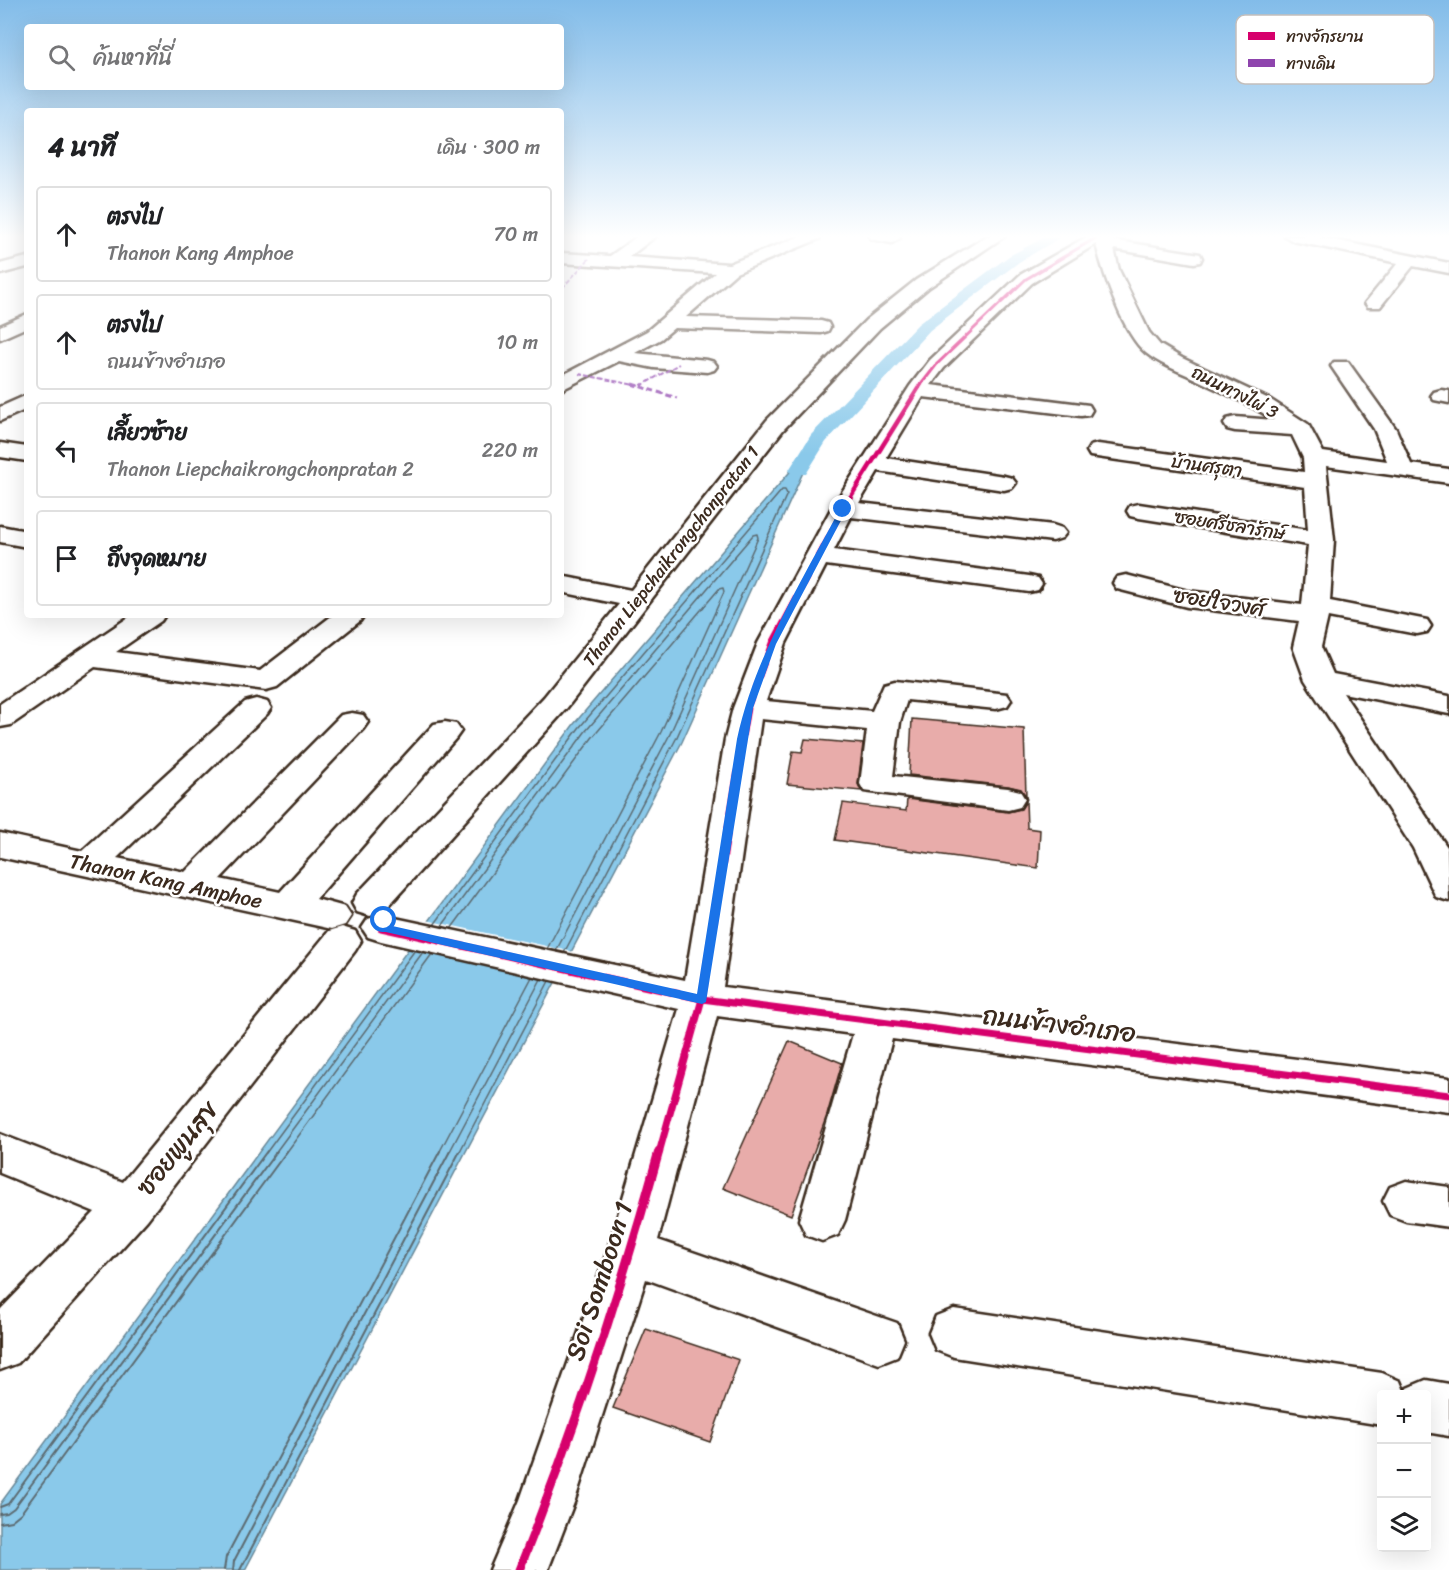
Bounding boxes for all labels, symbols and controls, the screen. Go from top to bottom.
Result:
legend [1236,15,1434,84]
text: ทางจักรยาน [1286,22,1364,51]
search box [24,24,564,90]
text: ค้นหาที่นี่ [93,38,173,77]
icon: search [45,41,78,74]
text: ทางเดิน [1286,49,1336,78]
text: 4 นาที [48,124,116,170]
text: เดิน · 300 m [436,130,540,165]
text: ตรงไป [107,197,162,236]
text: 70 m [493,217,538,252]
icon: ahead [50,218,83,251]
text: Thanon Kang Amphoe [107,236,294,271]
text: ตรงไป [107,305,162,344]
text: 10 m [496,325,538,360]
icon: ahead [50,326,83,359]
text: ถนนข้างอำเภอ [107,344,226,379]
street label: ถนนทางไผ่ 3 [1186,356,1284,428]
text: เลี้ยวซ้าย [107,413,187,452]
text: 220 m [482,433,538,468]
icon: left [50,434,83,467]
street label: Thanon Liepchaikrongchonpratan 1 [574,438,768,674]
street label: บ้านศรุตา [1169,445,1245,487]
text: Thanon Liepchaikrongchonpratan 2 [107,452,414,487]
route end [829,495,855,521]
street label: ซอยศรีชลารักษ์ [1172,500,1291,550]
text: ถึงจุดหมาย [107,539,206,578]
icon: arrive [50,542,83,575]
street label: ซอยใจวงศ์ [1171,576,1271,629]
street label: Thanon Kang Amphoe [66,842,266,920]
route start [370,906,396,932]
street label: ถนนข้างอำเภอ [980,992,1138,1056]
street label: ซอยพูนสุข [124,1089,231,1206]
street label: Soi Somboon 1 [552,1195,646,1367]
map controls [1377,1390,1431,1552]
button: + [1377,1390,1431,1444]
button: − [1377,1444,1431,1498]
button: layers [1377,1498,1431,1552]

